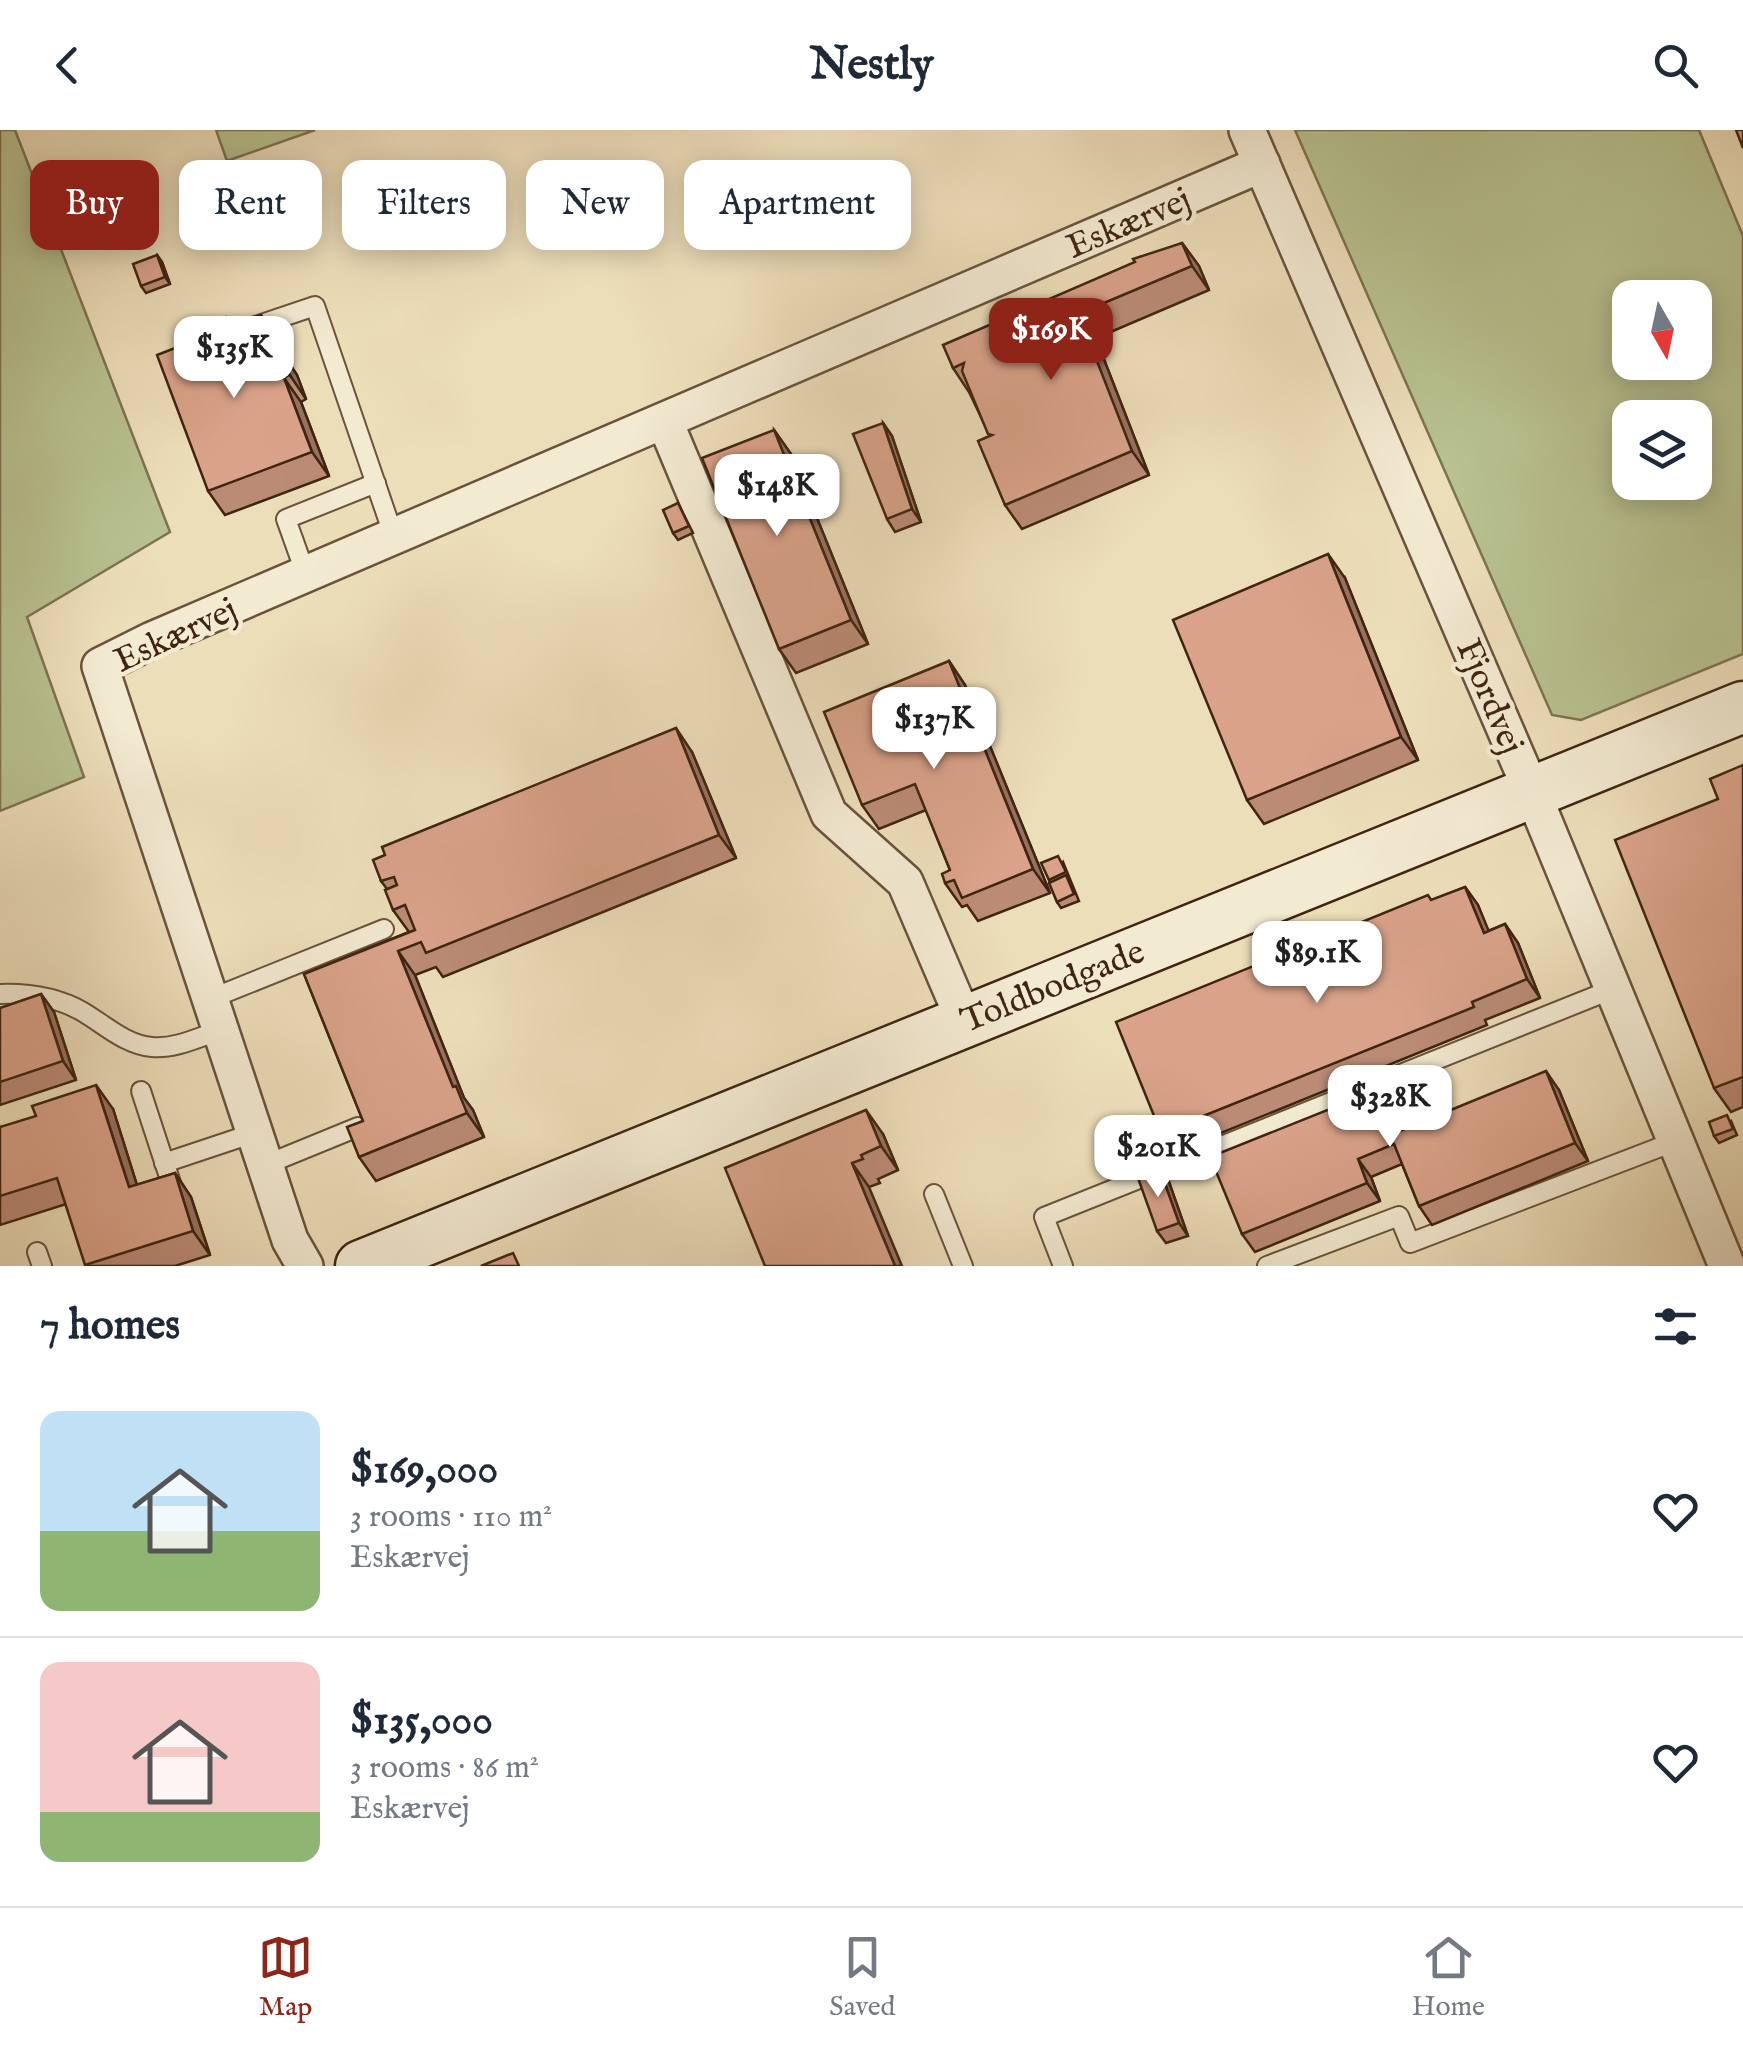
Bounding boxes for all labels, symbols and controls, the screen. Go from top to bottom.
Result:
text: Nestly [810,37,933,94]
icon: back [40,38,95,93]
icon: search [1648,38,1703,93]
chip: Buy [30,160,159,250]
chip: Rent [179,160,322,250]
chip: Filters [342,160,506,250]
chip: New [526,160,664,250]
chip: Apartment [684,160,911,250]
street label: Eskærvej [1060,178,1198,271]
north arrow [1612,280,1712,380]
map controls [1612,280,1712,500]
pin: $169K [981,298,1121,383]
text: $169K [1011,310,1091,351]
pin: $135K [164,316,304,401]
text: $135K [196,328,272,369]
button: layers [1612,400,1712,500]
pin: $148K [707,454,847,539]
text: $148K [736,466,818,507]
street label: Eskærvej [107,588,245,684]
street label: Fjordvej [1444,633,1533,761]
pin: $137K [864,687,1004,772]
text: $137K [894,699,974,740]
pin: $89.1K [1236,921,1398,1006]
street label: Toldbodgade [954,930,1151,1045]
text: $89.1K [1274,933,1360,974]
pin: $328K [1320,1065,1460,1150]
text: $328K [1350,1077,1430,1118]
pin: $201K [1088,1115,1228,1200]
text: $201K [1116,1127,1200,1168]
icon: filters [1648,1299,1703,1354]
text: 7 homes [40,1300,180,1353]
text: $169,000 [350,1444,498,1497]
icon: home [120,1451,240,1571]
icon: heart [1648,1484,1703,1539]
text: 3 rooms · 110 m² [350,1497,552,1538]
text: Eskærvej [350,1538,470,1579]
text: $135,000 [350,1695,493,1748]
icon: home [120,1702,240,1822]
icon: heart [1648,1735,1703,1790]
text: 3 rooms · 86 m² [350,1748,539,1789]
text: Eskærvej [350,1789,470,1830]
tab: Map [258,1930,313,2025]
tab: Saved [829,1930,896,2025]
tab: Home [1412,1930,1485,2025]

